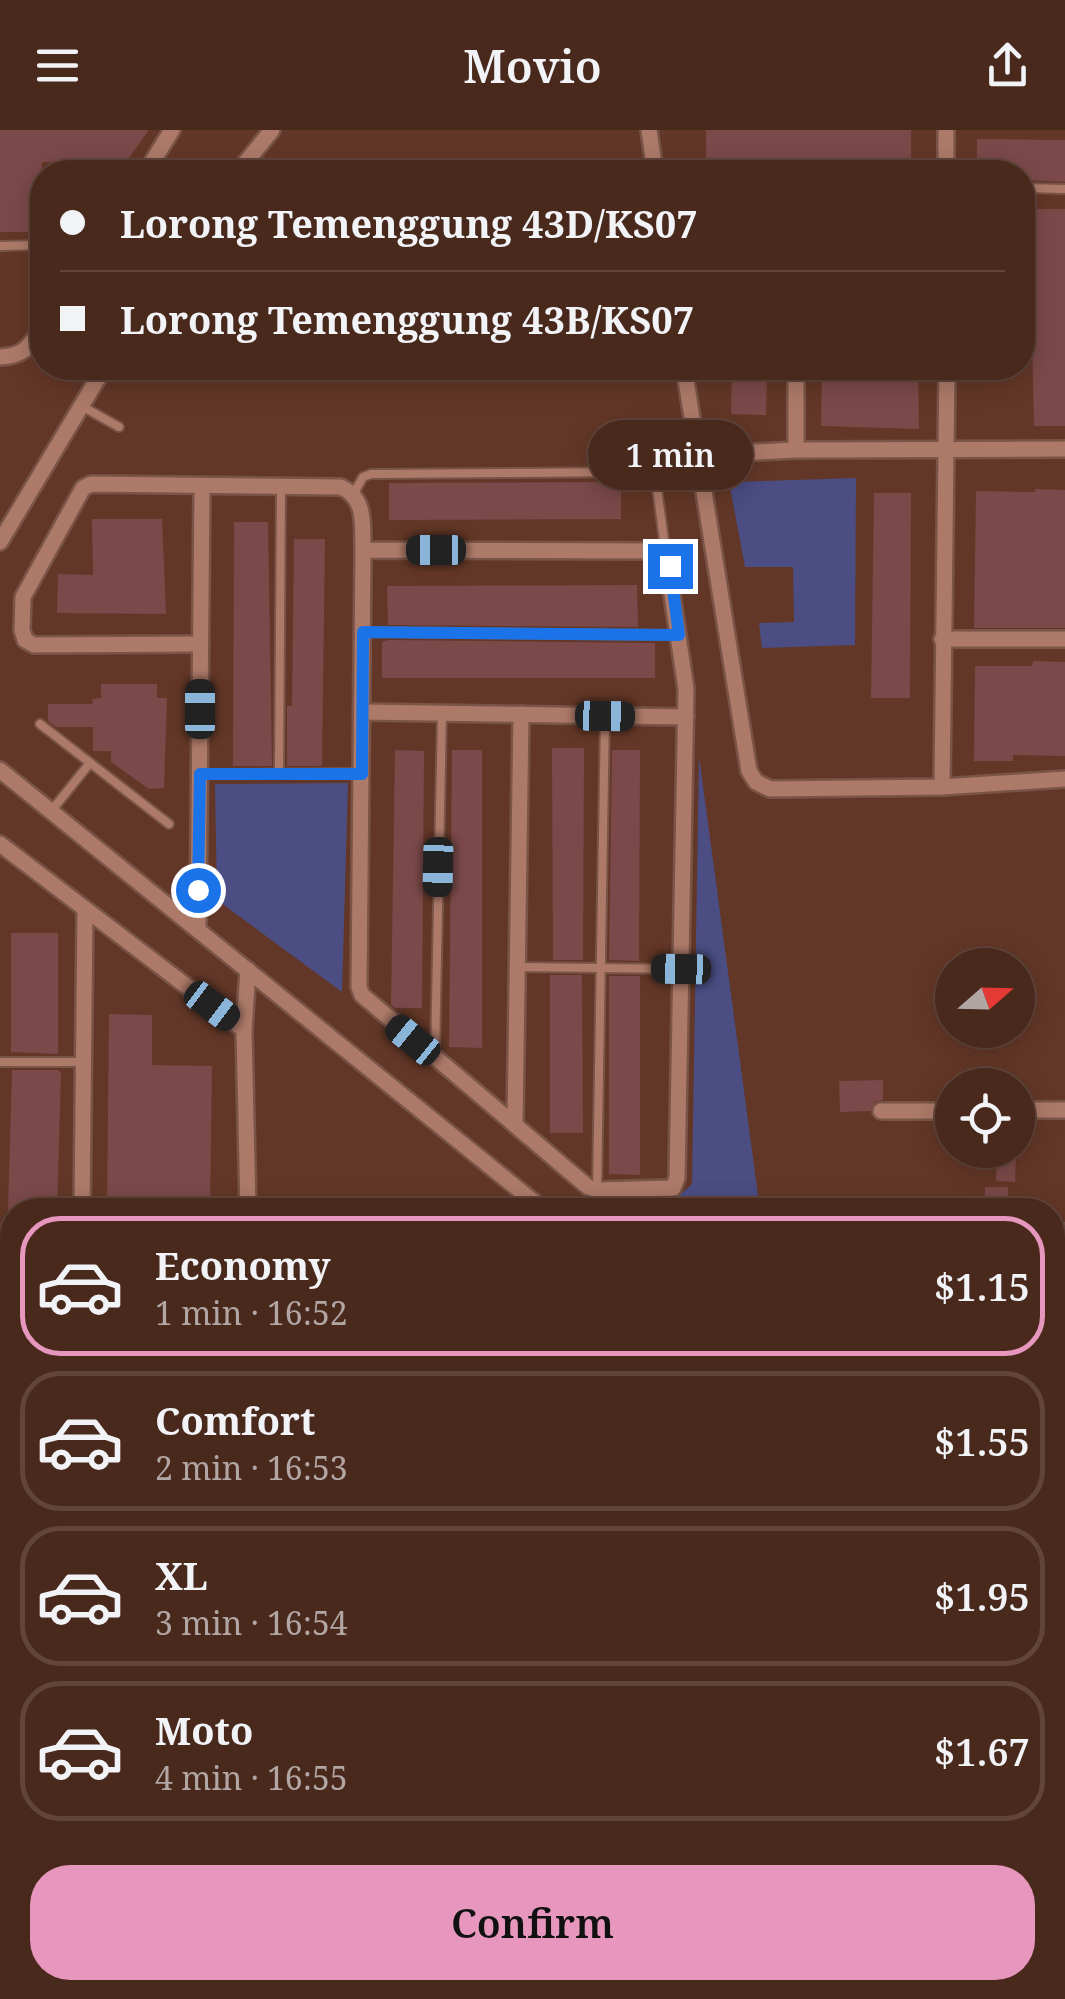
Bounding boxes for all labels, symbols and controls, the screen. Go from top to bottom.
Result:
text: Movio [463,35,602,96]
icon: menu [30,38,85,93]
icon: share [980,38,1035,93]
text: Lorong Temenggung 43D/KS07 [120,197,698,249]
text: Lorong Temenggung 43B/KS07 [120,293,694,345]
callout: 1 min [588,421,752,491]
text: 1 min [626,433,715,476]
car [406,535,466,565]
route end [648,544,693,589]
car [185,679,215,739]
car [575,700,635,732]
car [422,837,454,897]
route start [176,868,221,913]
north arrow [935,948,1035,1048]
map controls [935,948,1035,1168]
car [651,953,711,985]
car [179,976,245,1036]
car [380,1009,446,1071]
button: locate [935,1068,1035,1168]
text: Economy [155,1239,331,1291]
icon: car [35,1241,125,1331]
text: $1.15 [934,1260,1030,1312]
text: 1 min · 16:52 [155,1291,348,1334]
text: Comfort [155,1394,315,1446]
icon: car [35,1396,125,1486]
text: $1.55 [934,1415,1030,1467]
text: 2 min · 16:53 [155,1446,348,1489]
text: XL [155,1549,208,1601]
icon: car [35,1551,125,1641]
text: $1.95 [934,1570,1030,1622]
text: 3 min · 16:54 [155,1601,348,1644]
text: Moto [155,1704,253,1756]
icon: car [35,1706,125,1796]
text: $1.67 [934,1725,1030,1777]
text: 4 min · 16:55 [155,1756,348,1799]
button: Confirm [30,1865,1035,1980]

